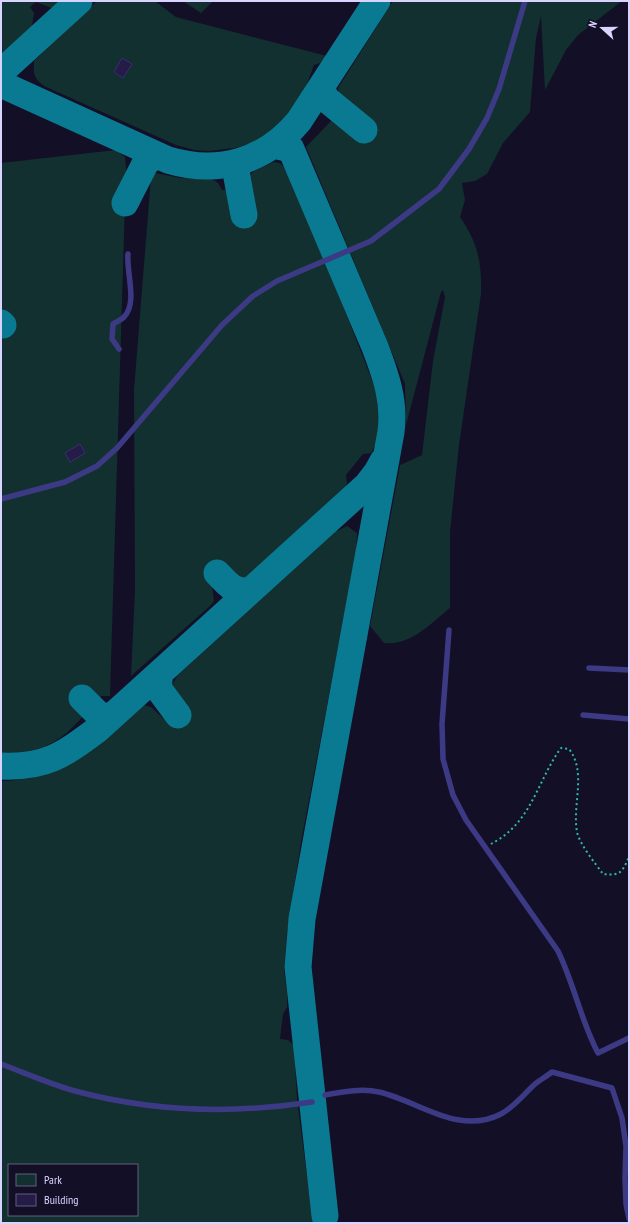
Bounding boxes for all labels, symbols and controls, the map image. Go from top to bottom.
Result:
north arrow [582,8,622,48]
text: N [585,19,600,30]
legend [8,1164,138,1216]
text: Park [44,1172,62,1187]
text: Building [44,1192,79,1207]

